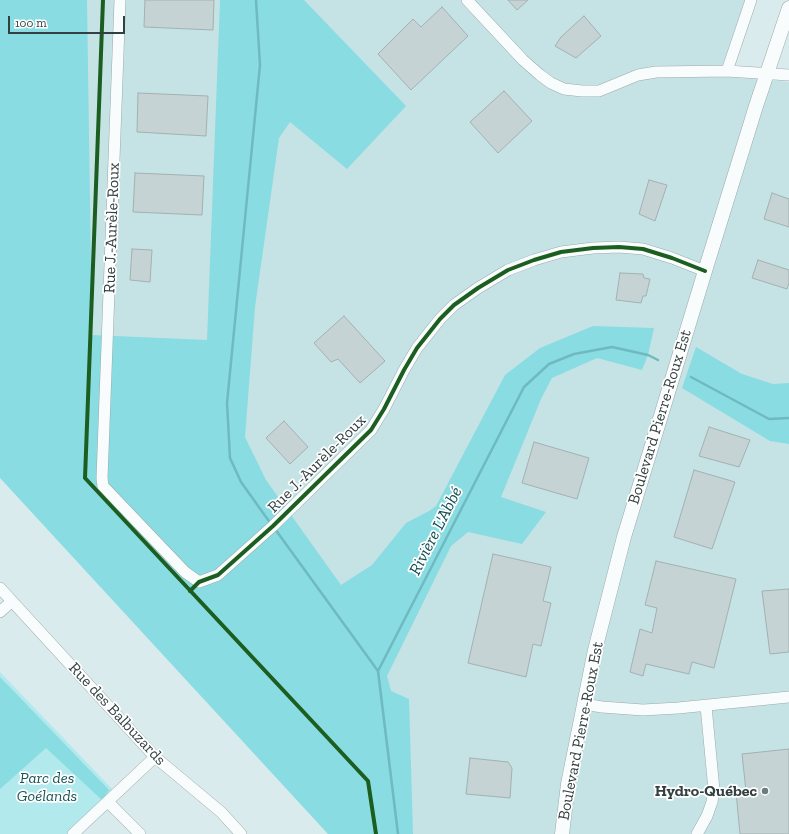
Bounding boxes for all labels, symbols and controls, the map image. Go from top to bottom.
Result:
scale bar [10,8,127,34]
text: 100 m [15,16,47,30]
street label: Rue J.-Aurèle-Roux [100,162,124,294]
street label: Boulevard Pierre-Roux Est [624,327,696,507]
street label: Rue J.-Aurèle-Roux [264,411,370,517]
water label: Rivière L'Abbé [405,483,467,579]
street label: Boulevard Pierre-Roux Est [554,640,608,822]
street label: Rue des Balbuzards [64,659,170,769]
park label: Parc des Goélands [17,768,77,806]
place label: Hydro-Québec [655,781,757,801]
marker: Hydro-Québec [760,786,770,796]

